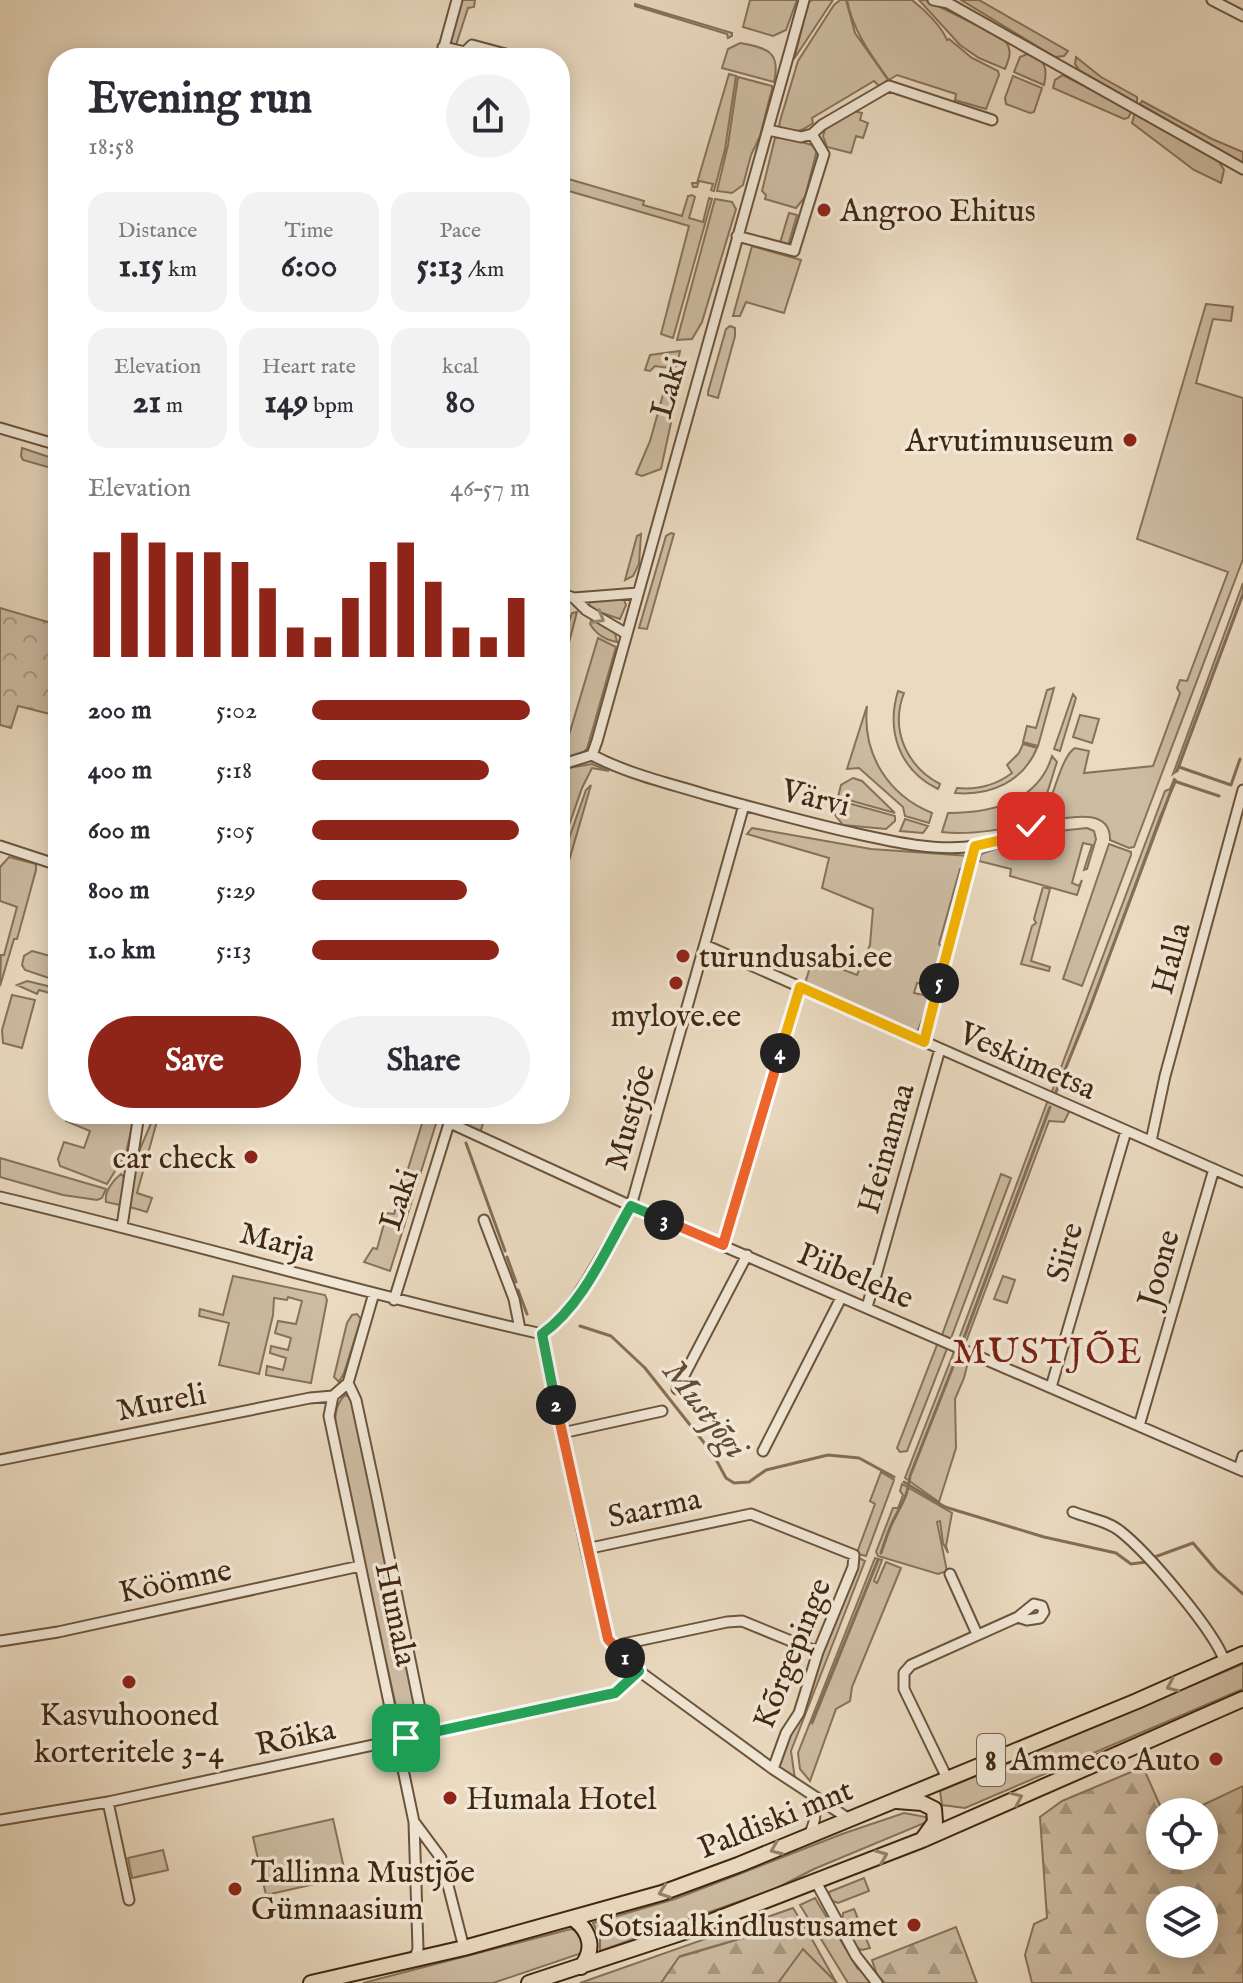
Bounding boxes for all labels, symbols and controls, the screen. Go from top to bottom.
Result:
text: Evening run [88,72,312,128]
button: share [446,74,530,158]
text: 18:58 [88,130,134,163]
place label: Angroo Ehitus [839,192,1036,233]
marker: Angroo Ehitus [815,201,833,219]
text: Distance [118,217,197,245]
text: Time [285,217,333,245]
text: Pace [440,217,481,245]
text: 1.15 [118,245,163,288]
text: 6:00 [281,245,337,288]
text: 5:13 [416,245,463,288]
text: km [163,256,197,284]
text: /km [463,256,504,284]
street label: Laki [642,352,699,423]
text: Elevation [114,353,201,381]
text: Heart rate [262,353,356,381]
text: kcal [442,353,479,381]
text: 21 [132,381,161,424]
text: 149 [264,381,308,424]
text: 80 [445,381,475,424]
text: m [161,392,183,420]
text: bpm [308,392,354,420]
place label: Arvutimuuseum [904,422,1114,463]
marker: Arvutimuuseum [1121,431,1139,449]
text: Elevation [88,472,191,505]
text: 46–57 m [450,472,530,505]
one-way arrow [590,608,605,624]
text: 200 m [88,694,152,727]
text: 5:02 [216,694,257,727]
text: 400 m [88,754,152,787]
text: 5:18 [216,754,252,787]
street label: Värvi [776,771,854,828]
pin [997,792,1065,860]
icon: check [1009,804,1053,848]
text: 600 m [88,814,150,847]
text: 5:05 [216,814,254,847]
text: 800 m [88,874,150,907]
text: 5:29 [216,874,256,907]
street label: Halla [1143,918,1202,999]
text: 1.0 km [88,934,156,967]
text: 5:13 [216,934,252,967]
place label: turundusabi.ee [699,938,892,979]
marker: turundusabi.ee [674,947,692,965]
pin: 5 [919,963,959,1003]
text: 5 [935,969,943,997]
marker: mylove.ee [667,974,685,992]
place label: mylove.ee [611,997,741,1038]
street label: Veskimetsa [951,1013,1102,1111]
button: Save [88,1016,301,1108]
button: Share [317,1016,530,1108]
pin: 4 [760,1033,800,1073]
text: 4 [775,1039,785,1067]
street label: Mustjõe [597,1060,666,1175]
street label: Heinamaa [849,1079,926,1219]
place label: car check [112,1139,236,1180]
marker: car check [242,1148,260,1166]
street label: Laki [371,1164,429,1236]
pin: 3 [644,1200,684,1240]
text: 3 [660,1206,668,1234]
street label: Marja [235,1214,320,1273]
street label: Siire [1038,1218,1094,1287]
street label: Joone [1129,1225,1191,1315]
street label: Piibelehe [791,1235,919,1320]
district label: MUSTJÕE [952,1330,1144,1376]
water label: Mustjõgi [652,1351,757,1469]
street label: Mureli [113,1375,210,1432]
pin: 2 [536,1385,576,1425]
text: 2 [551,1391,561,1419]
street label: Saarma [604,1480,705,1539]
street label: Köömne [116,1551,236,1614]
street label: Humala [364,1559,426,1670]
street label: Kõrgepinge [745,1573,842,1735]
pin: 1 [605,1638,645,1678]
text: 1 [621,1644,629,1672]
marker: Kasvuhooned korteritele 3-4 [120,1673,138,1691]
one-way arrow [1166,1676,1180,1692]
place label: Kasvuhooned korteritele 3-4 [34,1696,224,1774]
pin [372,1704,440,1772]
street label: Rõika [252,1710,339,1767]
icon: arrive [384,1716,428,1760]
road number: 8 [977,1734,1005,1786]
place label: Ammeco Auto [1009,1741,1200,1782]
marker: Ammeco Auto [1207,1750,1225,1768]
street label: Paldiski mnt [693,1771,859,1870]
place label: Humala Hotel [466,1780,657,1821]
marker: Humala Hotel [441,1789,459,1807]
one-way arrow [1009,1792,1024,1808]
map controls [1146,1798,1218,1958]
button: locate [1146,1798,1218,1870]
one-way arrow [770,1839,784,1856]
one-way arrow [874,1849,888,1866]
place label: Tallinna Mustjõe Gümnaasium [251,1853,475,1931]
marker: Tallinna Mustjõe Gümnaasium [226,1880,244,1898]
one-way arrow [658,1882,672,1898]
button: layers [1146,1886,1218,1958]
place label: Sotsiaalkindlustusamet [598,1907,898,1948]
marker: Sotsiaalkindlustusamet [905,1916,923,1934]

